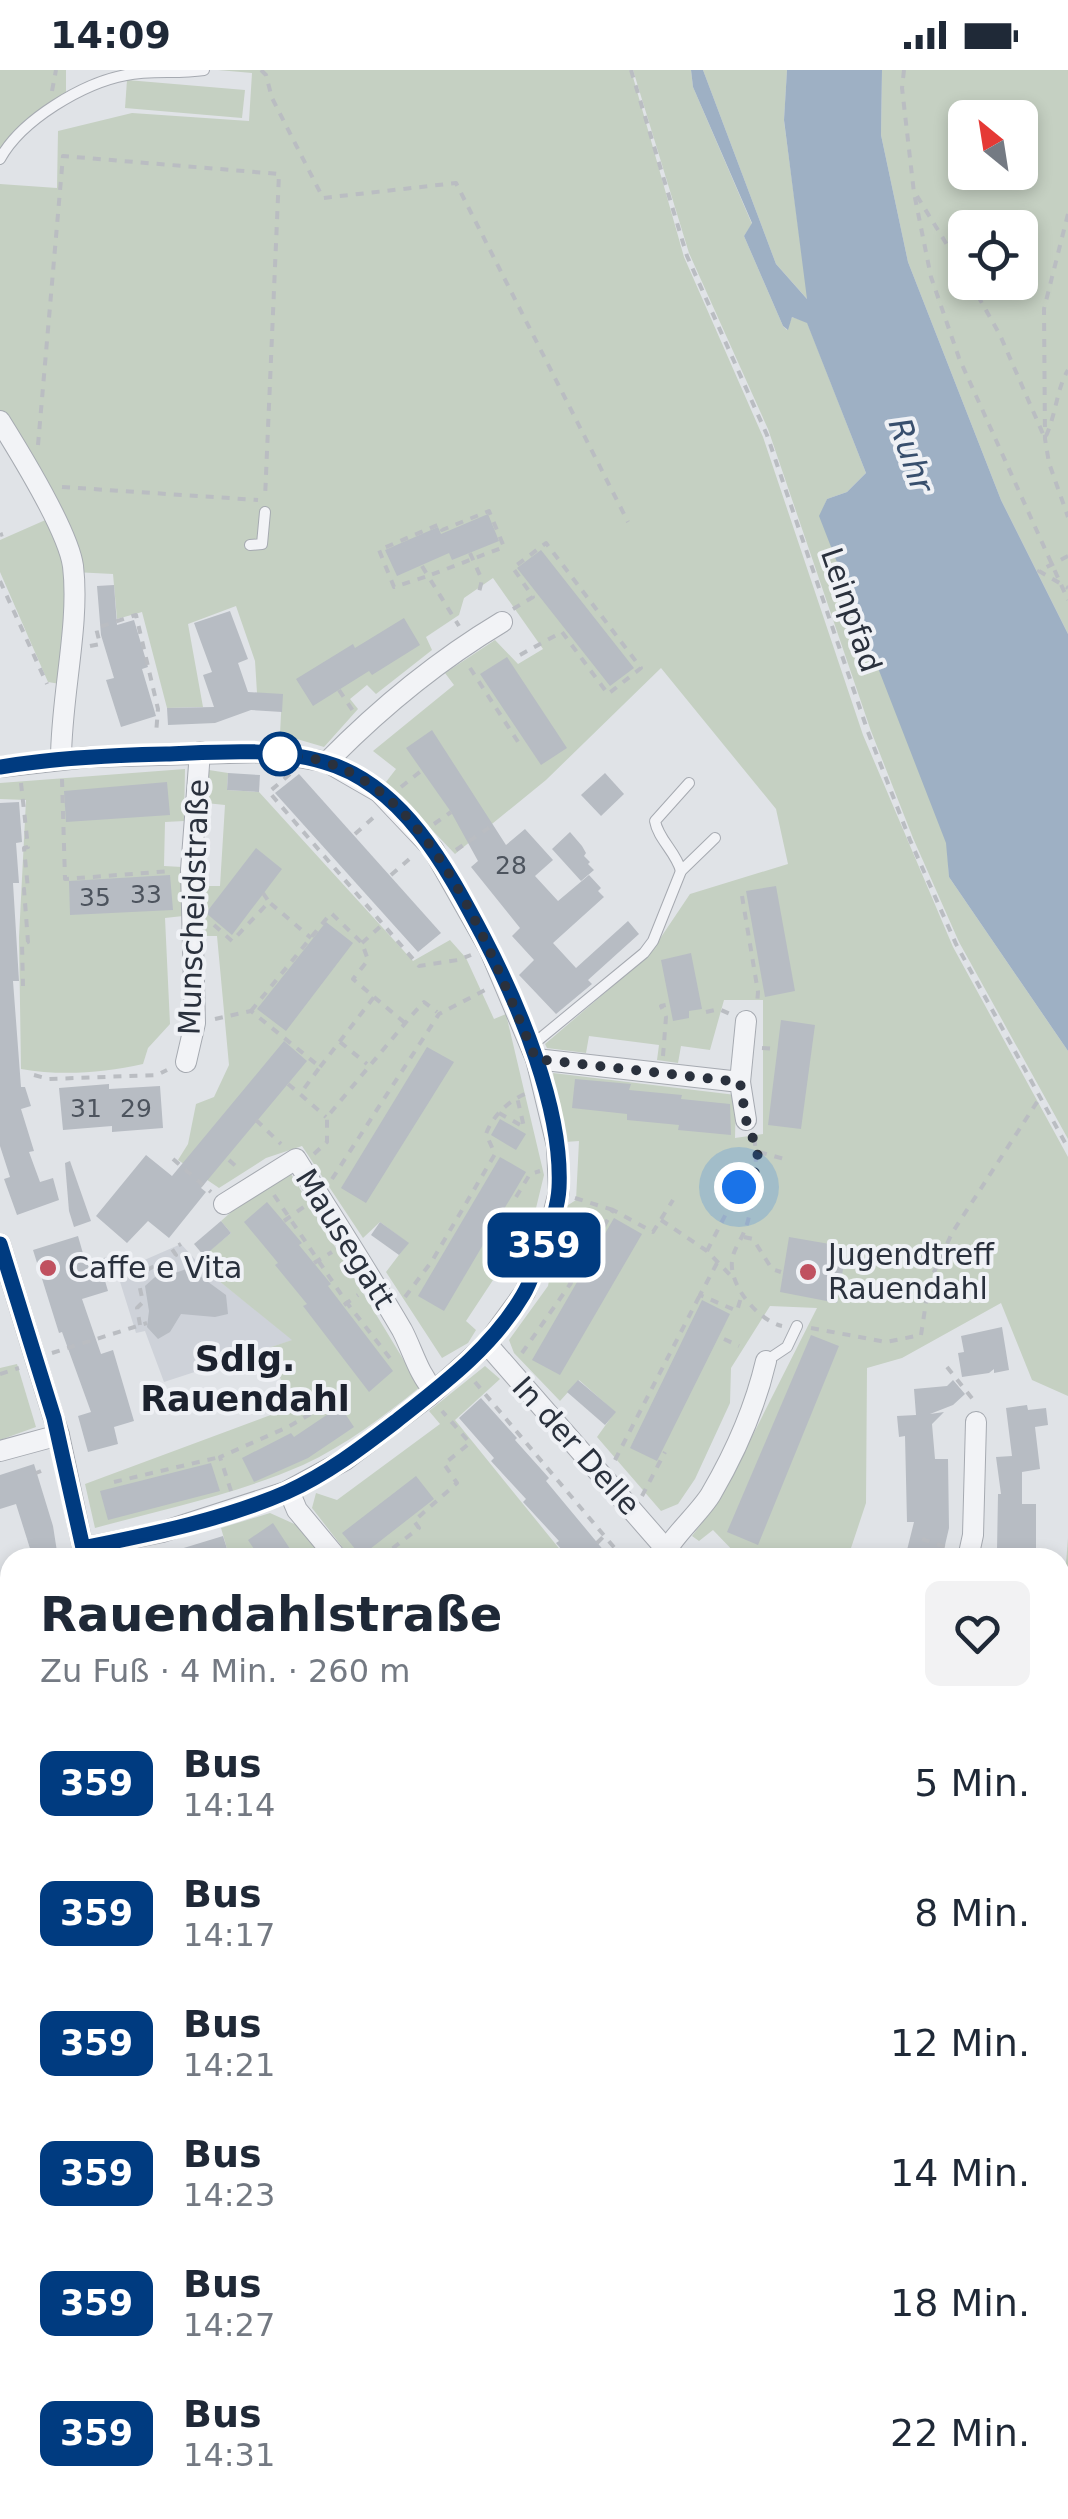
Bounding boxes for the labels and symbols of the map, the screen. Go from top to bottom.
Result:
north arrow [948,100,1038,190]
water label: Ruhr [881,413,942,499]
street label: Leinpfad [814,543,889,677]
unlabelled marker [259,733,301,775]
street label: Munscheidstraße [172,778,215,1036]
house number: 28 [495,851,527,880]
house number: 33 [130,880,162,909]
house number: 35 [79,883,111,912]
house number: 31 [70,1094,102,1123]
house number: 29 [120,1094,152,1123]
street label: Mausegatt [289,1162,402,1315]
your location [714,1162,764,1212]
line badge: 359 [486,1212,602,1278]
place label: Jugendtreff Rauendahl [826,1237,995,1306]
place label: Caffe e Vita [68,1250,242,1285]
marker: Caffe e Vita [37,1257,59,1279]
marker: Jugendtreff Rauendahl [797,1261,819,1283]
district label: Sdlg. Rauendahl [140,1339,350,1419]
street label: In der Delle [505,1370,647,1522]

